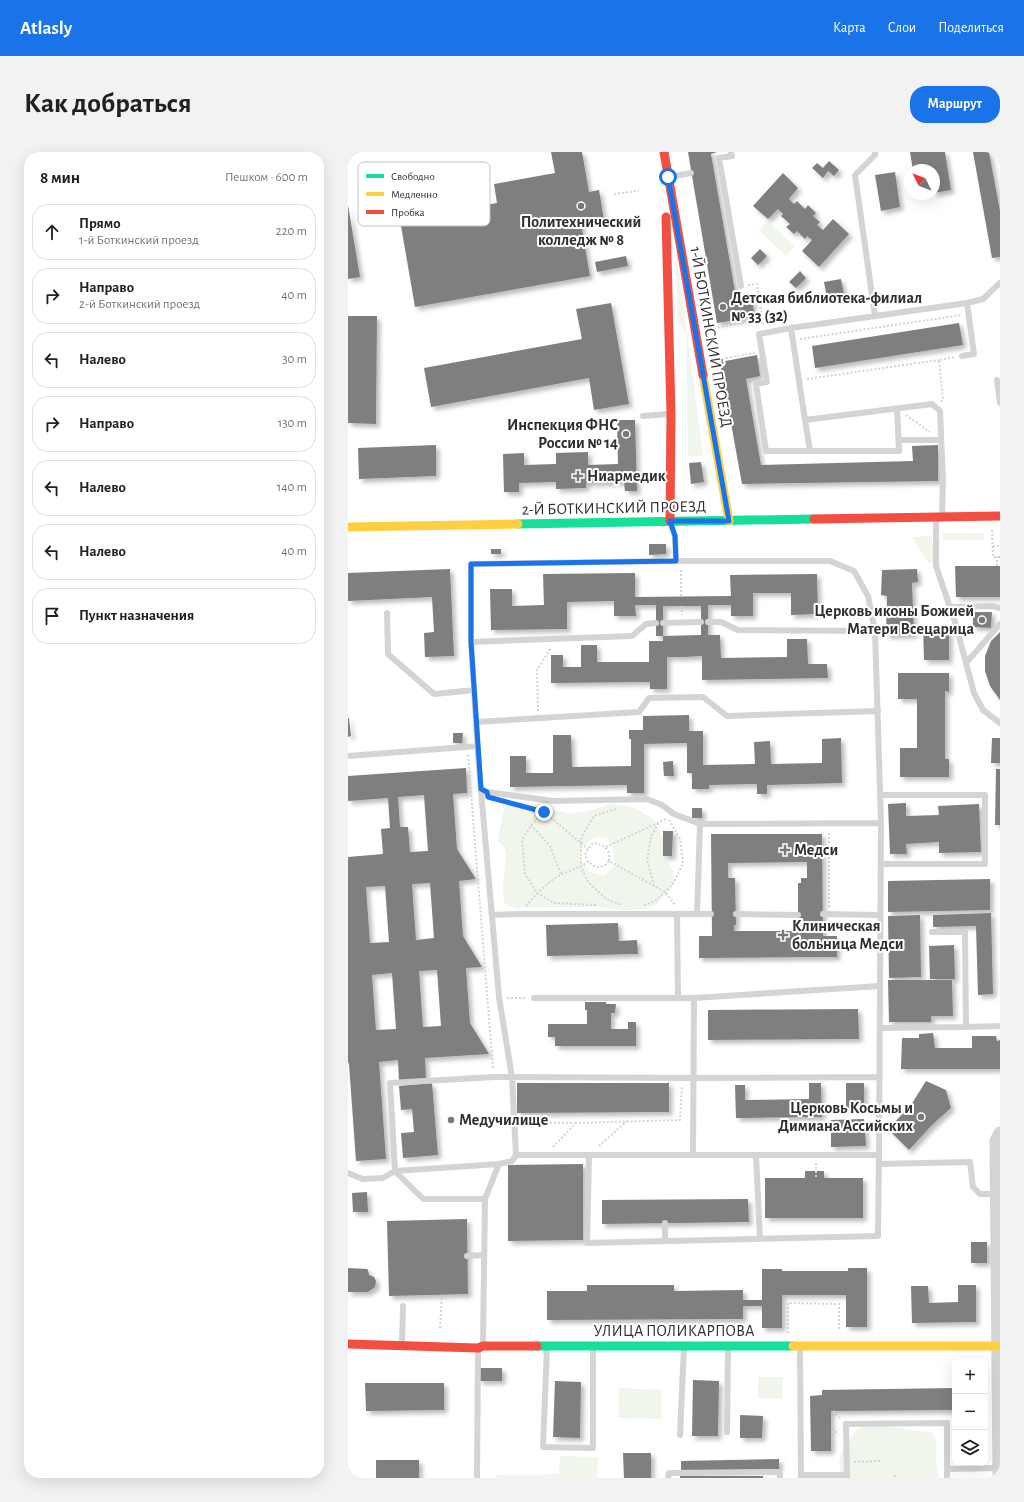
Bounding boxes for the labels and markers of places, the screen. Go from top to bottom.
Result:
marker: Политехнический колледж № 8 [576,201,586,211]
place label: Политехнический колледж № 8 [521,214,641,248]
place label: Детская библиотека-филиал № 33 (32) [731,290,922,324]
marker: Детская библиотека-филиал № 33 (32) [718,302,728,312]
place label: Инспекция ФНС России № 14 [507,417,618,451]
marker: Инспекция ФНС России № 14 [621,429,631,439]
place label: Ниармедик [587,468,666,484]
marker: Ниармедик [572,470,584,482]
place label: Церковь иконы Божией Матери Всецарица [814,603,974,637]
marker: Церковь иконы Божией Матери Всецарица [977,615,987,625]
place label: Медси [794,842,838,858]
marker: Медси [779,844,791,856]
place label: Клиническая больница Медси [792,918,904,952]
marker: Клиническая больница Медси [777,929,789,941]
place label: Церковь Косьмы и Димиана Ассийских [778,1100,914,1134]
place label: Медучилище [459,1112,548,1129]
marker: Церковь Косьмы и Димиана Ассийских [916,1112,926,1122]
marker: Медучилище [446,1115,456,1125]

